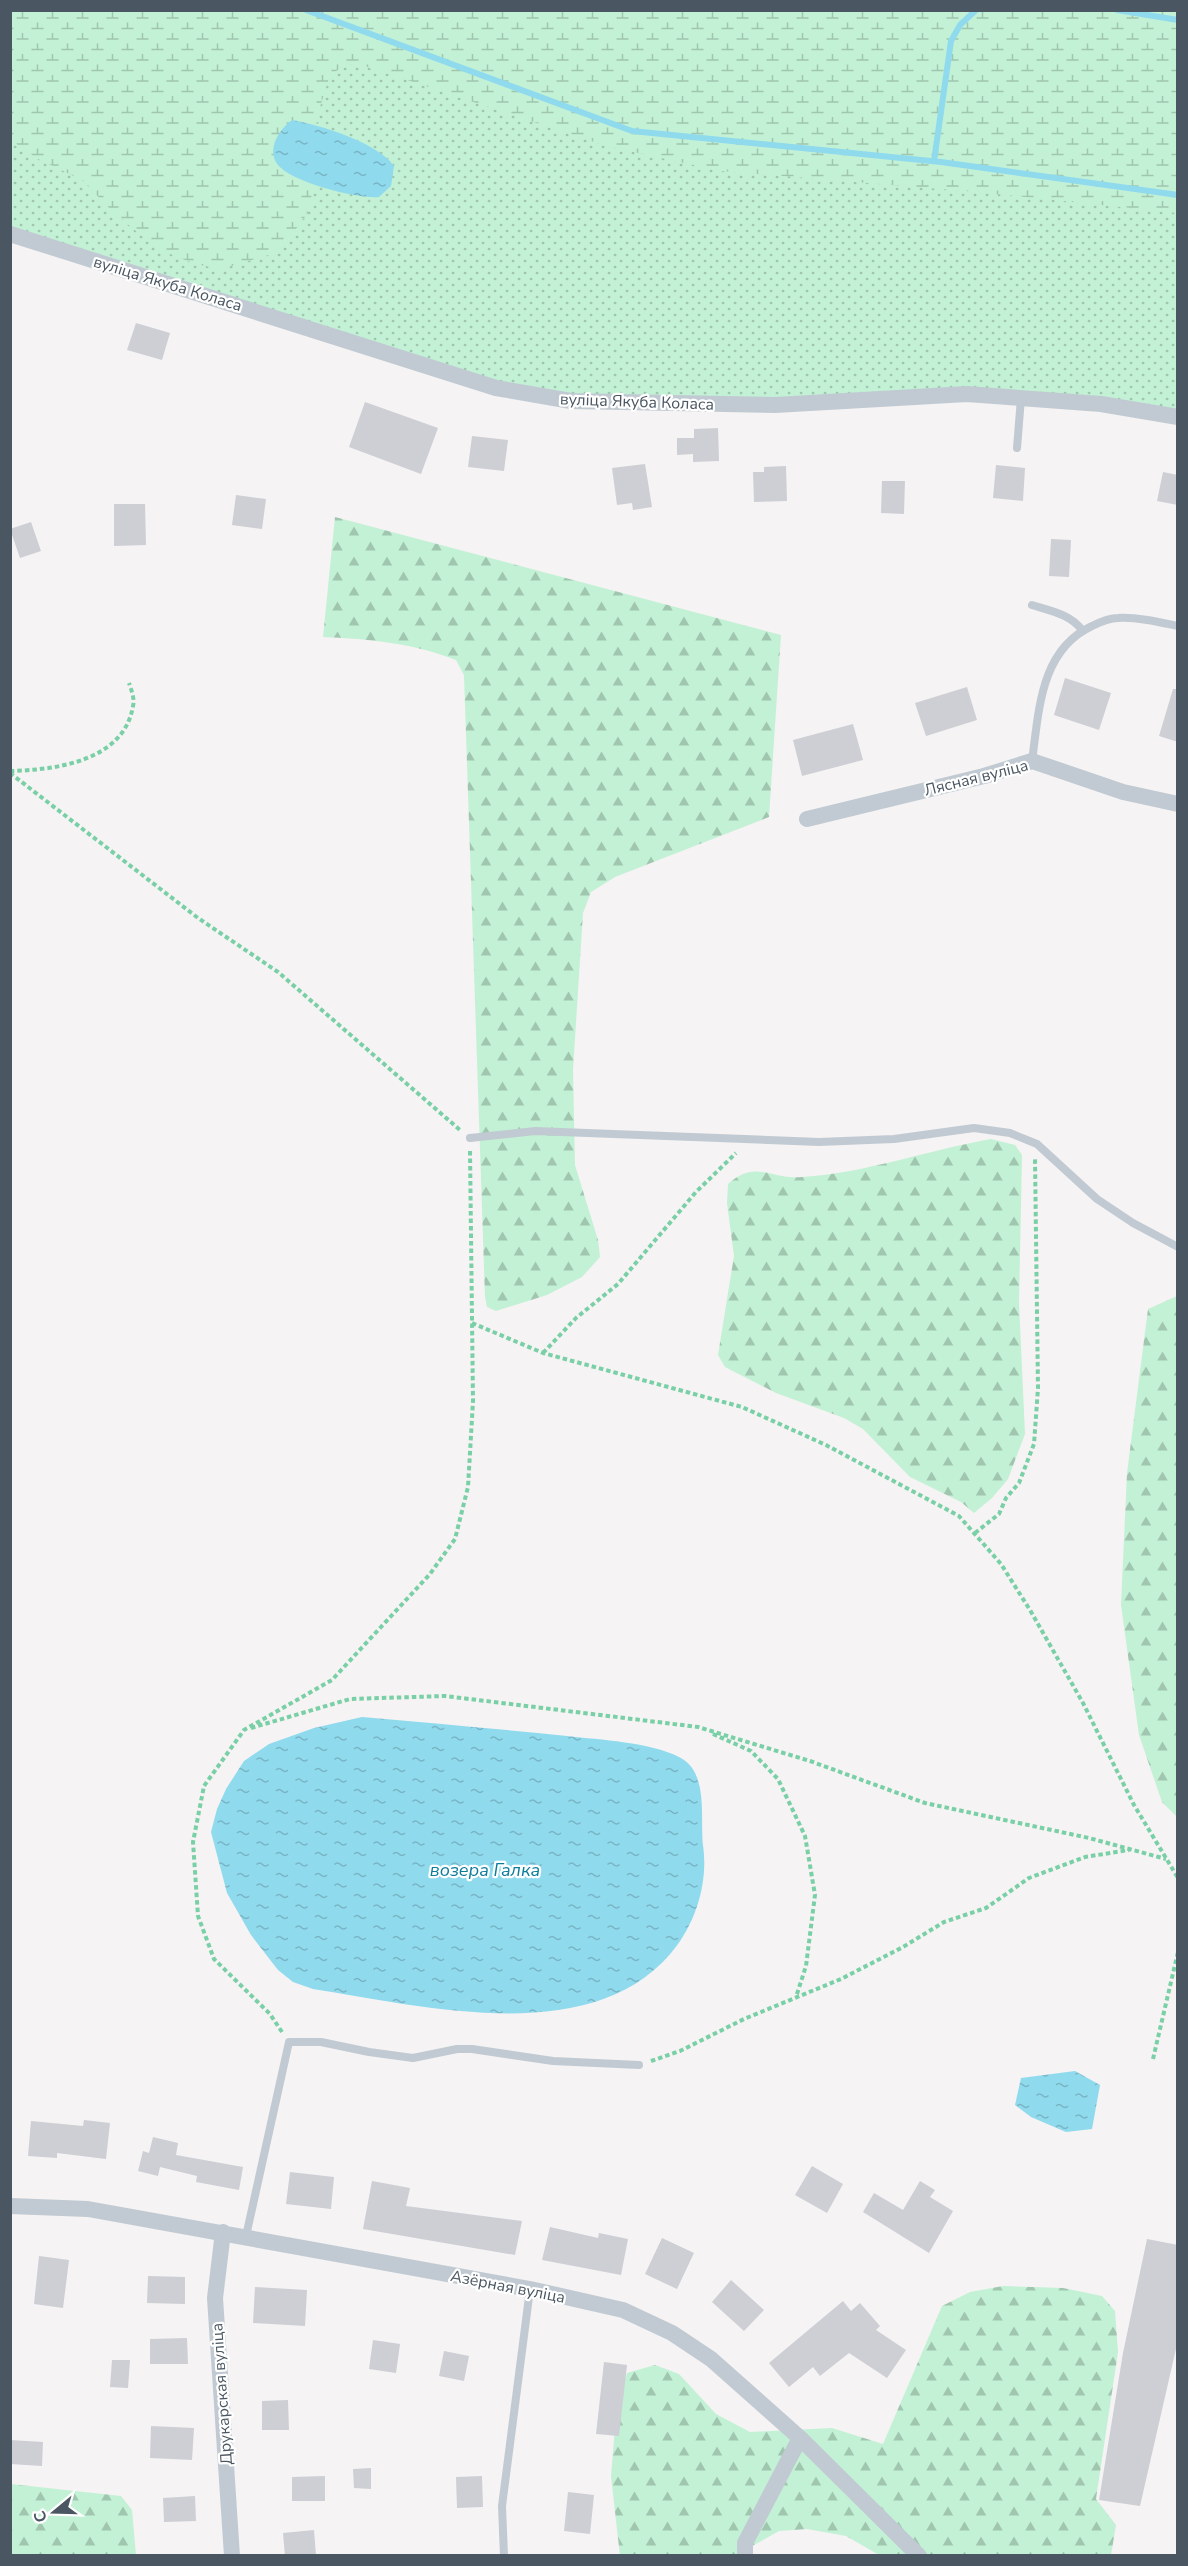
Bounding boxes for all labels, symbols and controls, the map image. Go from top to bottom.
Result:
street label: вуліца Якуба Коласа [91,251,245,317]
street label: вуліца Якуба Коласа [559,388,714,416]
street label: Лясная вуліца [922,754,1031,802]
water label: возера Галка [430,1858,540,1882]
street label: Азёрная вуліца [449,2265,567,2309]
street label: Друкарская вуліца [206,2322,238,2466]
north arrow [24,2482,84,2542]
text: С [29,2508,53,2525]

